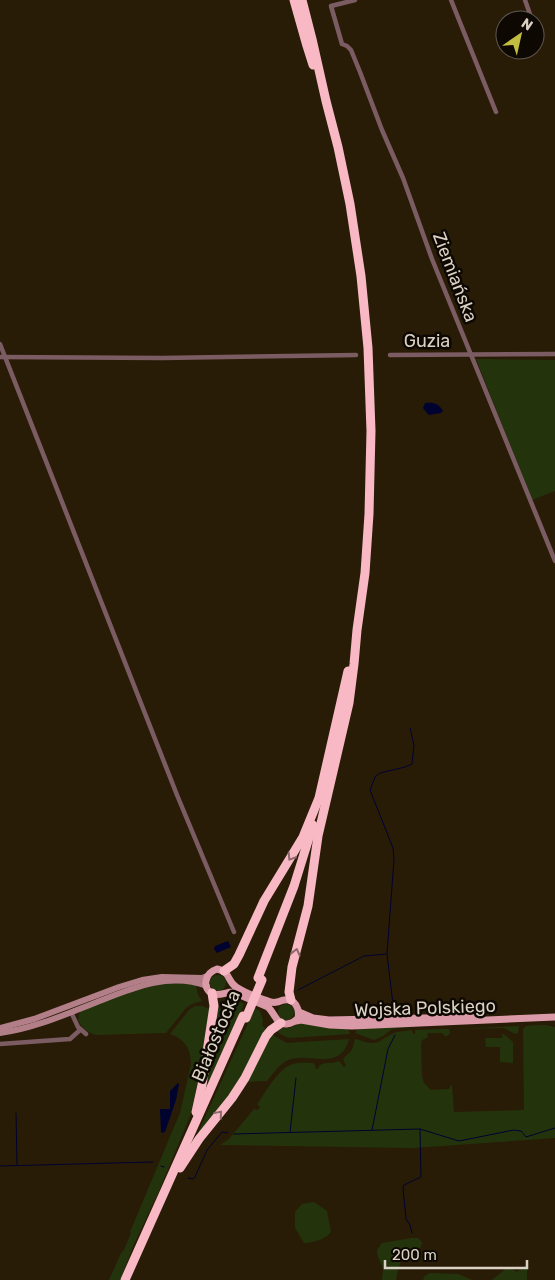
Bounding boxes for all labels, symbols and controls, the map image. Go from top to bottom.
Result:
north arrow [495,10,545,60]
text: N [518,15,536,35]
street label: Ziemiańska [428,229,482,325]
street label: Guzia [404,330,450,352]
one-way arrow [288,852,297,861]
one-way arrow [290,948,300,956]
street label: Białostocka [187,987,245,1085]
street label: Wojska Polskiego [354,995,496,1021]
one-way arrow [213,1111,222,1120]
scale bar [385,1238,528,1270]
text: 200 m [392,1246,437,1264]

